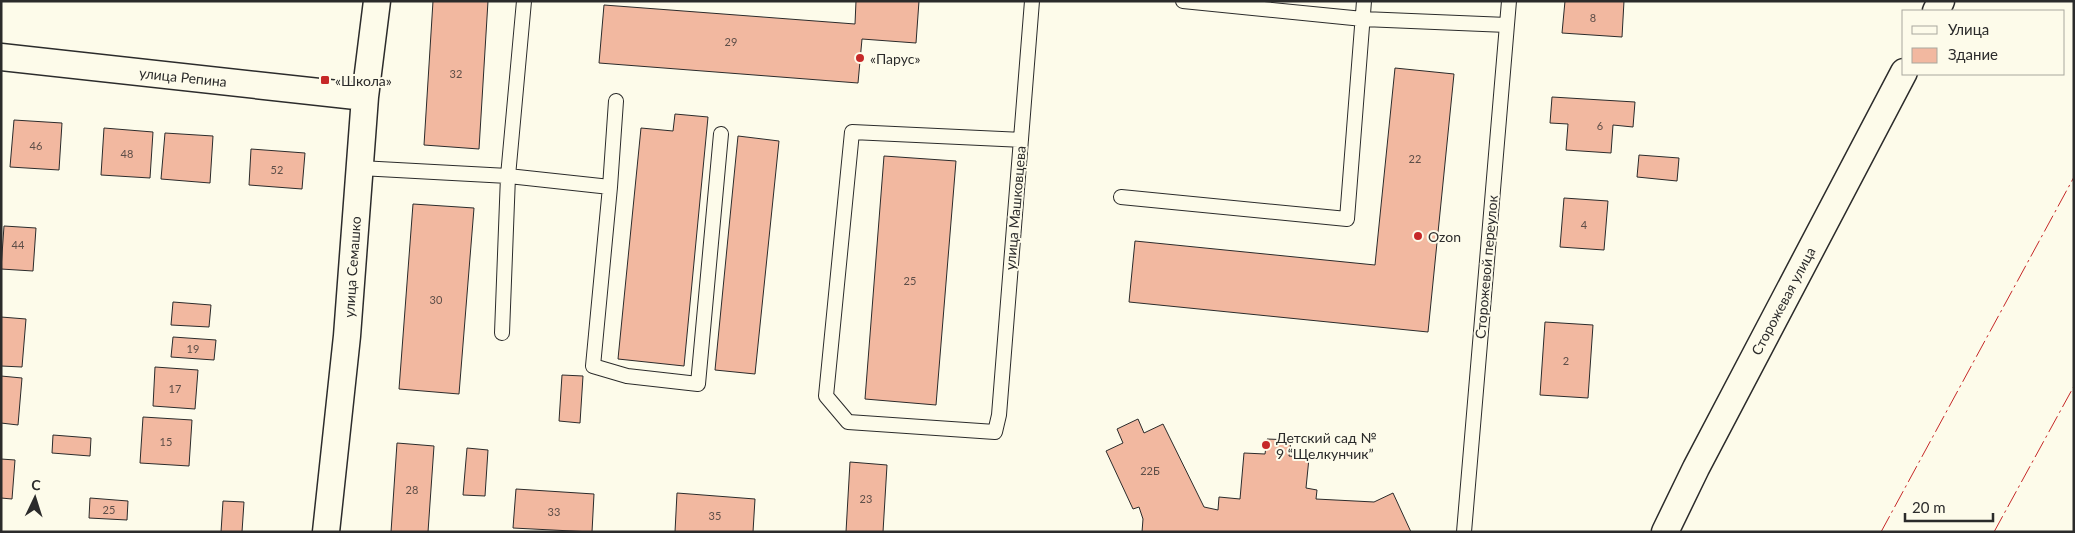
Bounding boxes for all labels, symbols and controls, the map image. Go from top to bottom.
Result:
legend [1902,10,2065,75]
house number: 8 [1590,11,1596,24]
text: Улица [1948,20,1989,38]
house number: 29 [725,35,737,48]
text: Здание [1948,45,1998,63]
place label: «Парус» [870,50,920,67]
marker: «Парус» [854,52,866,64]
street label: улица Репина [138,64,228,90]
house number: 32 [450,67,462,80]
place label: «Школа» [335,72,392,89]
marker: «Школа» [319,74,331,86]
house number: 6 [1597,119,1603,132]
house number: 46 [30,139,42,152]
street label: улица Машковцева [1001,145,1029,271]
house number: 48 [121,147,133,160]
house number: 22 [1409,152,1421,165]
house number: 52 [271,163,283,176]
street label: Сторожевой переулок [1471,194,1501,340]
street label: улица Семашко [340,216,364,318]
house number: 4 [1581,218,1588,231]
place label: Ozon [1428,228,1461,245]
marker: Ozon [1412,230,1424,242]
house number: 44 [12,238,25,251]
street label: Сторожевая улица [1747,244,1819,358]
house number: 25 [904,274,916,287]
house number: 30 [430,293,443,306]
house number: 19 [187,342,199,355]
house number: 2 [1563,354,1569,367]
house number: 17 [169,382,181,395]
place label: Детский сад № 9 “Щелкунчик” [1276,429,1376,462]
house number: 15 [160,435,172,448]
marker: Детский сад № 9 “Щелкунчик” [1260,439,1272,451]
house number: 22Б [1140,464,1160,477]
north arrow [10,473,60,523]
text: С [31,476,42,493]
house number: 28 [406,483,418,496]
scale bar [1905,490,1992,522]
house number: 23 [860,492,872,505]
text: 20 m [1912,498,1946,516]
house number: 25 [103,503,115,516]
house number: 33 [548,505,560,518]
house number: 35 [709,509,721,522]

